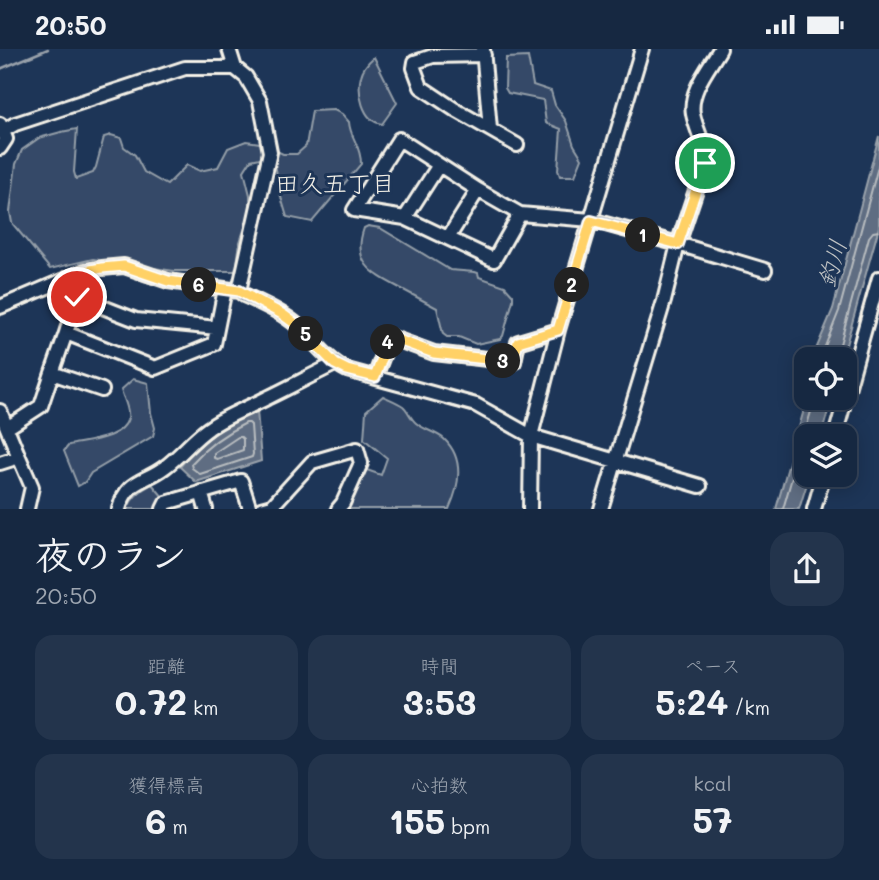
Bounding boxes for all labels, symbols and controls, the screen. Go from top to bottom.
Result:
text: 20:50 [35,8,106,42]
pin [675,133,735,193]
icon: arrive [686,144,724,182]
district label: 田久五丁目 [275,167,395,198]
pin: 1 [626,217,660,253]
text: 1 [638,222,647,247]
water label: 釣川 [809,236,853,290]
pin [47,267,107,327]
pin: 6 [182,267,216,303]
pin: 2 [554,267,590,303]
text: 6 [193,272,204,297]
text: 2 [566,272,577,297]
icon: check [58,278,96,316]
pin: 5 [288,317,324,351]
text: 5 [300,321,311,346]
pin: 4 [370,325,406,359]
text: 4 [381,329,394,354]
pin: 3 [486,343,520,379]
map controls [794,347,857,487]
button: locate [794,347,857,410]
text: 3 [497,348,508,373]
button: layers [794,424,857,487]
text: 夜のラン [35,529,187,579]
button: share [770,532,844,606]
text: 20:50 [35,580,97,610]
text: 距離 [147,653,186,678]
text: 時間 [420,653,459,678]
text: ペース [685,653,740,678]
text: 0.72 [115,678,187,724]
text: 3:53 [403,678,476,724]
text: 5:24 [655,678,729,724]
text: km [187,695,218,720]
text: /km [729,695,770,720]
text: kcal [694,771,731,796]
text: 獲得標高 [128,772,205,797]
text: 心拍数 [411,772,468,797]
text: 57 [693,796,732,842]
text: 6 [145,797,166,843]
text: 155 [389,797,445,843]
text: m [166,814,188,839]
text: bpm [445,814,490,839]

